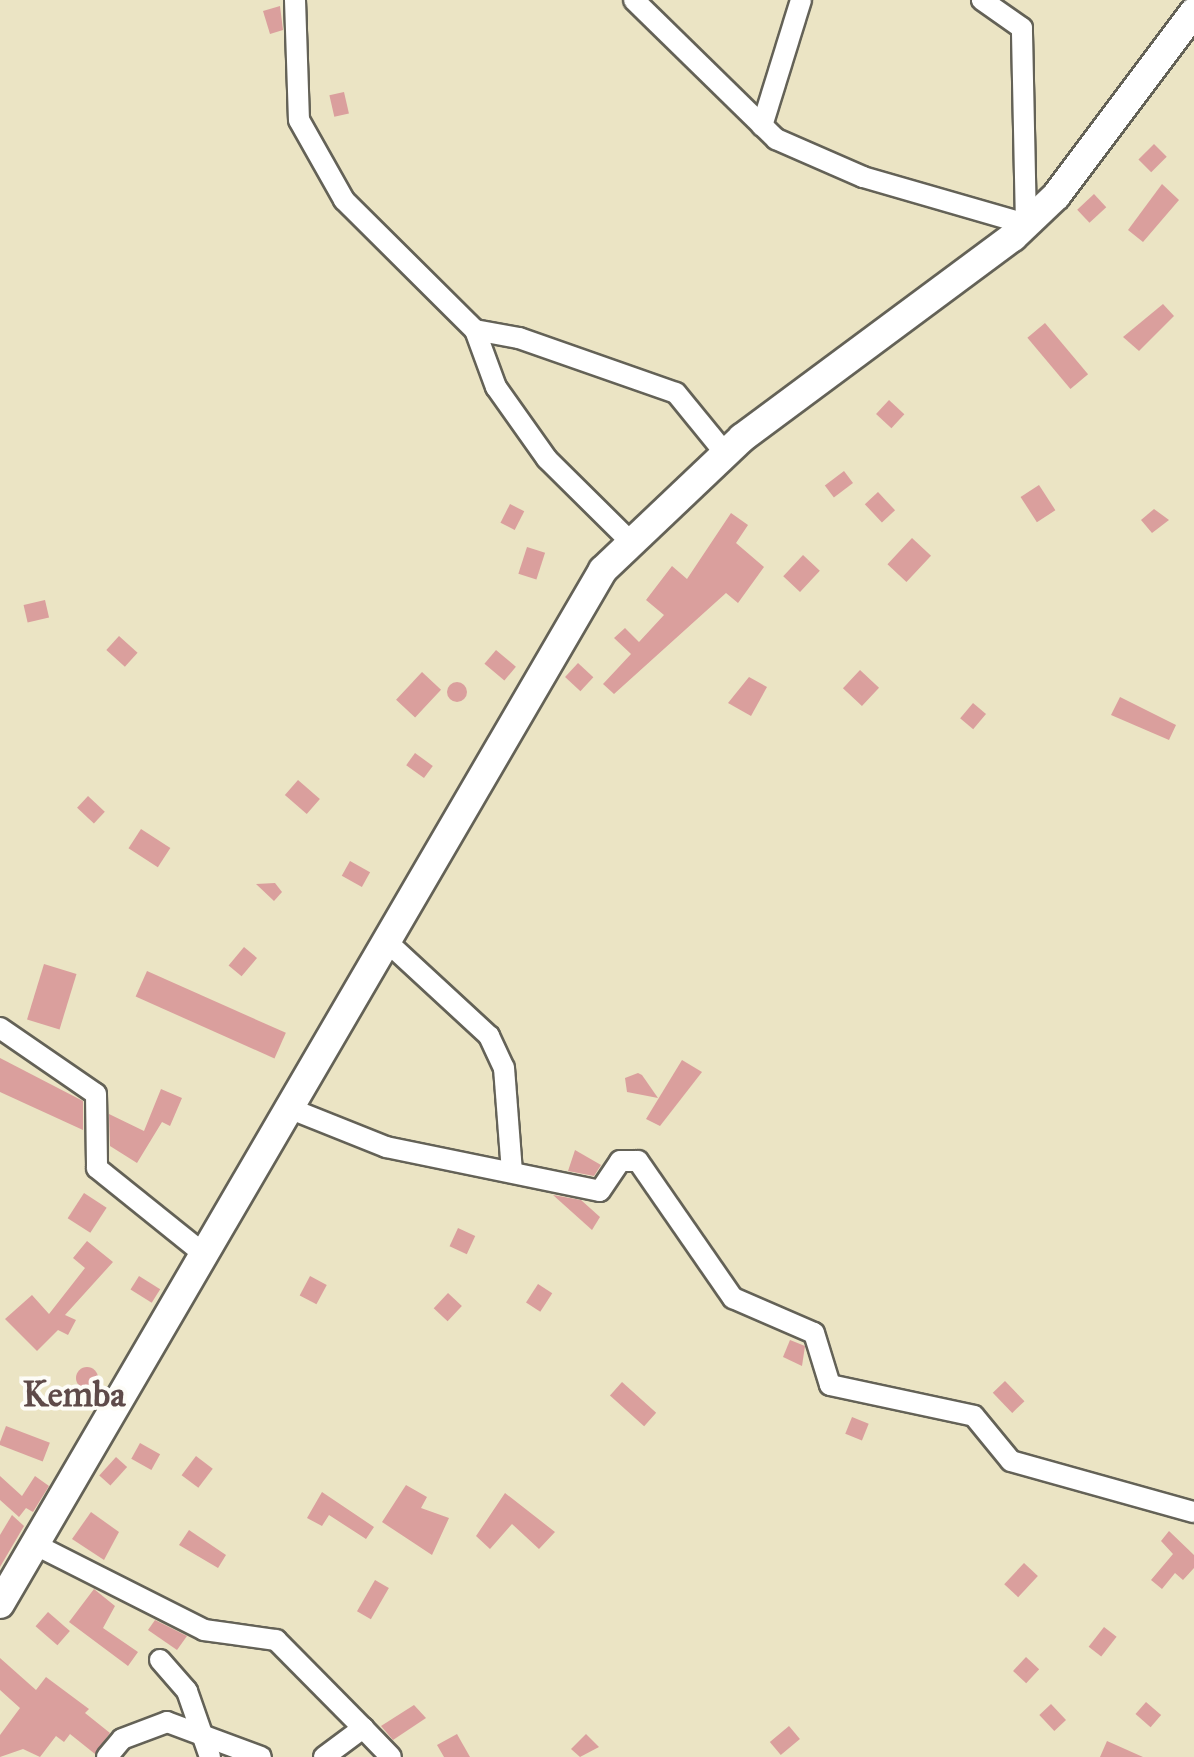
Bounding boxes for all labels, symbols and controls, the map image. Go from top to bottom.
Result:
district label: Kemba [23,1373,125,1417]

